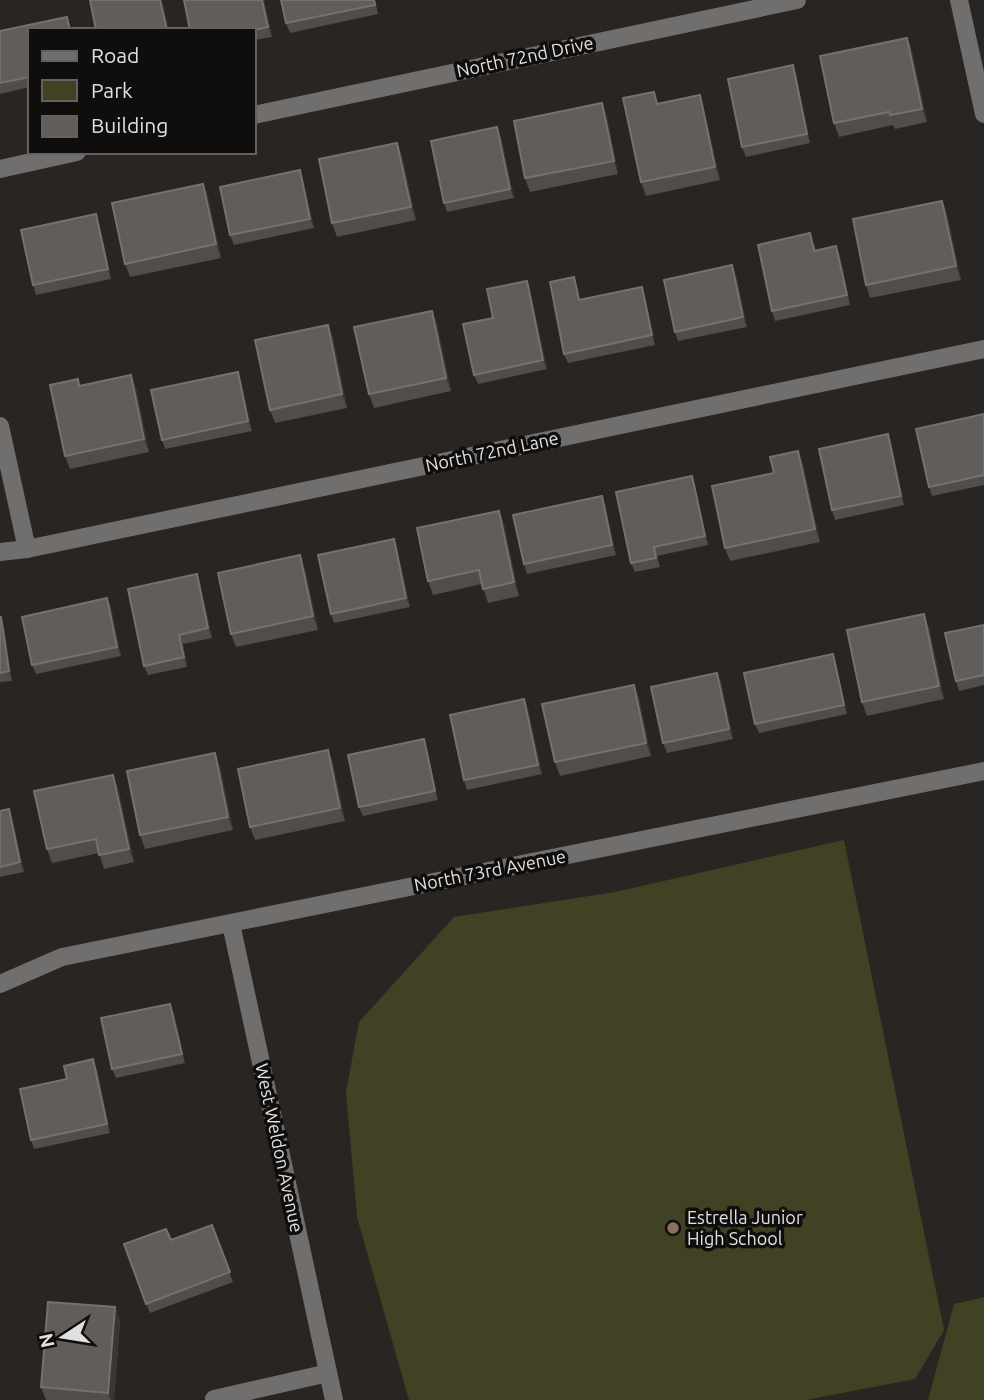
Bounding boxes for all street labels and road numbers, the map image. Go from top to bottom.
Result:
street label: North 72nd Drive [455,32,595,80]
street label: North 72nd Lane [423,427,560,475]
street label: North 73rd Avenue [412,846,567,895]
street label: West Weldon Avenue [252,1061,308,1234]

